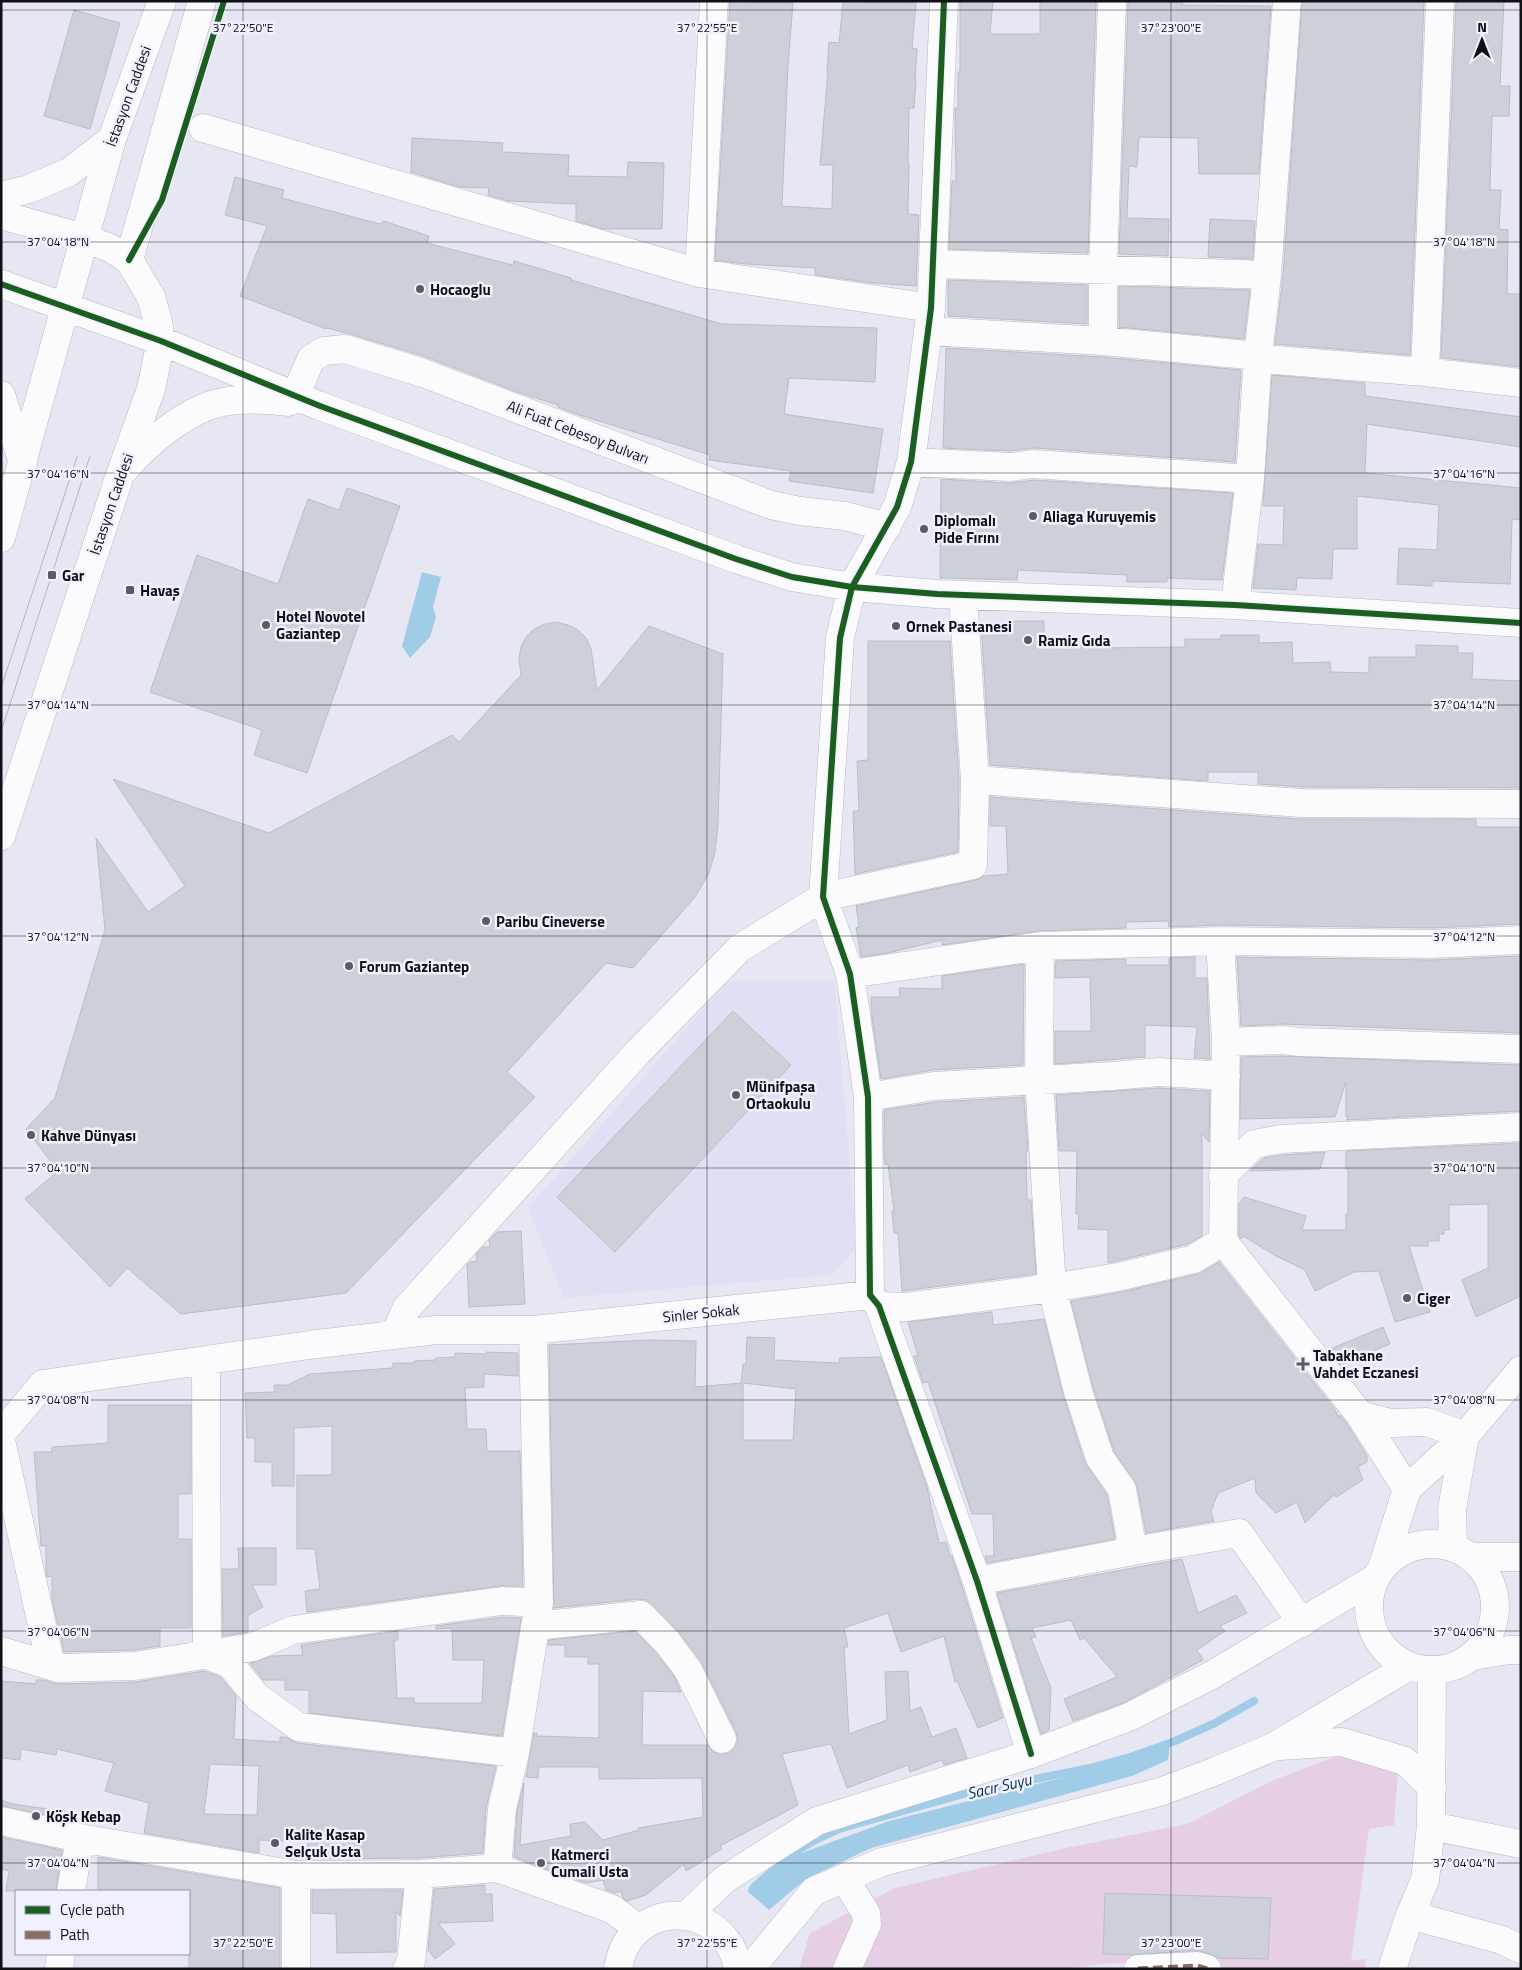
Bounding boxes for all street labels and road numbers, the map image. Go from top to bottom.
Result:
street label: İstasyon Caddesi [99,42,157,150]
street label: Ali Fuat Cebesoy Bulvarı [504,394,652,470]
street label: İstasyon Caddesi [83,450,139,558]
street label: Sinler Sokak [662,1298,740,1328]

